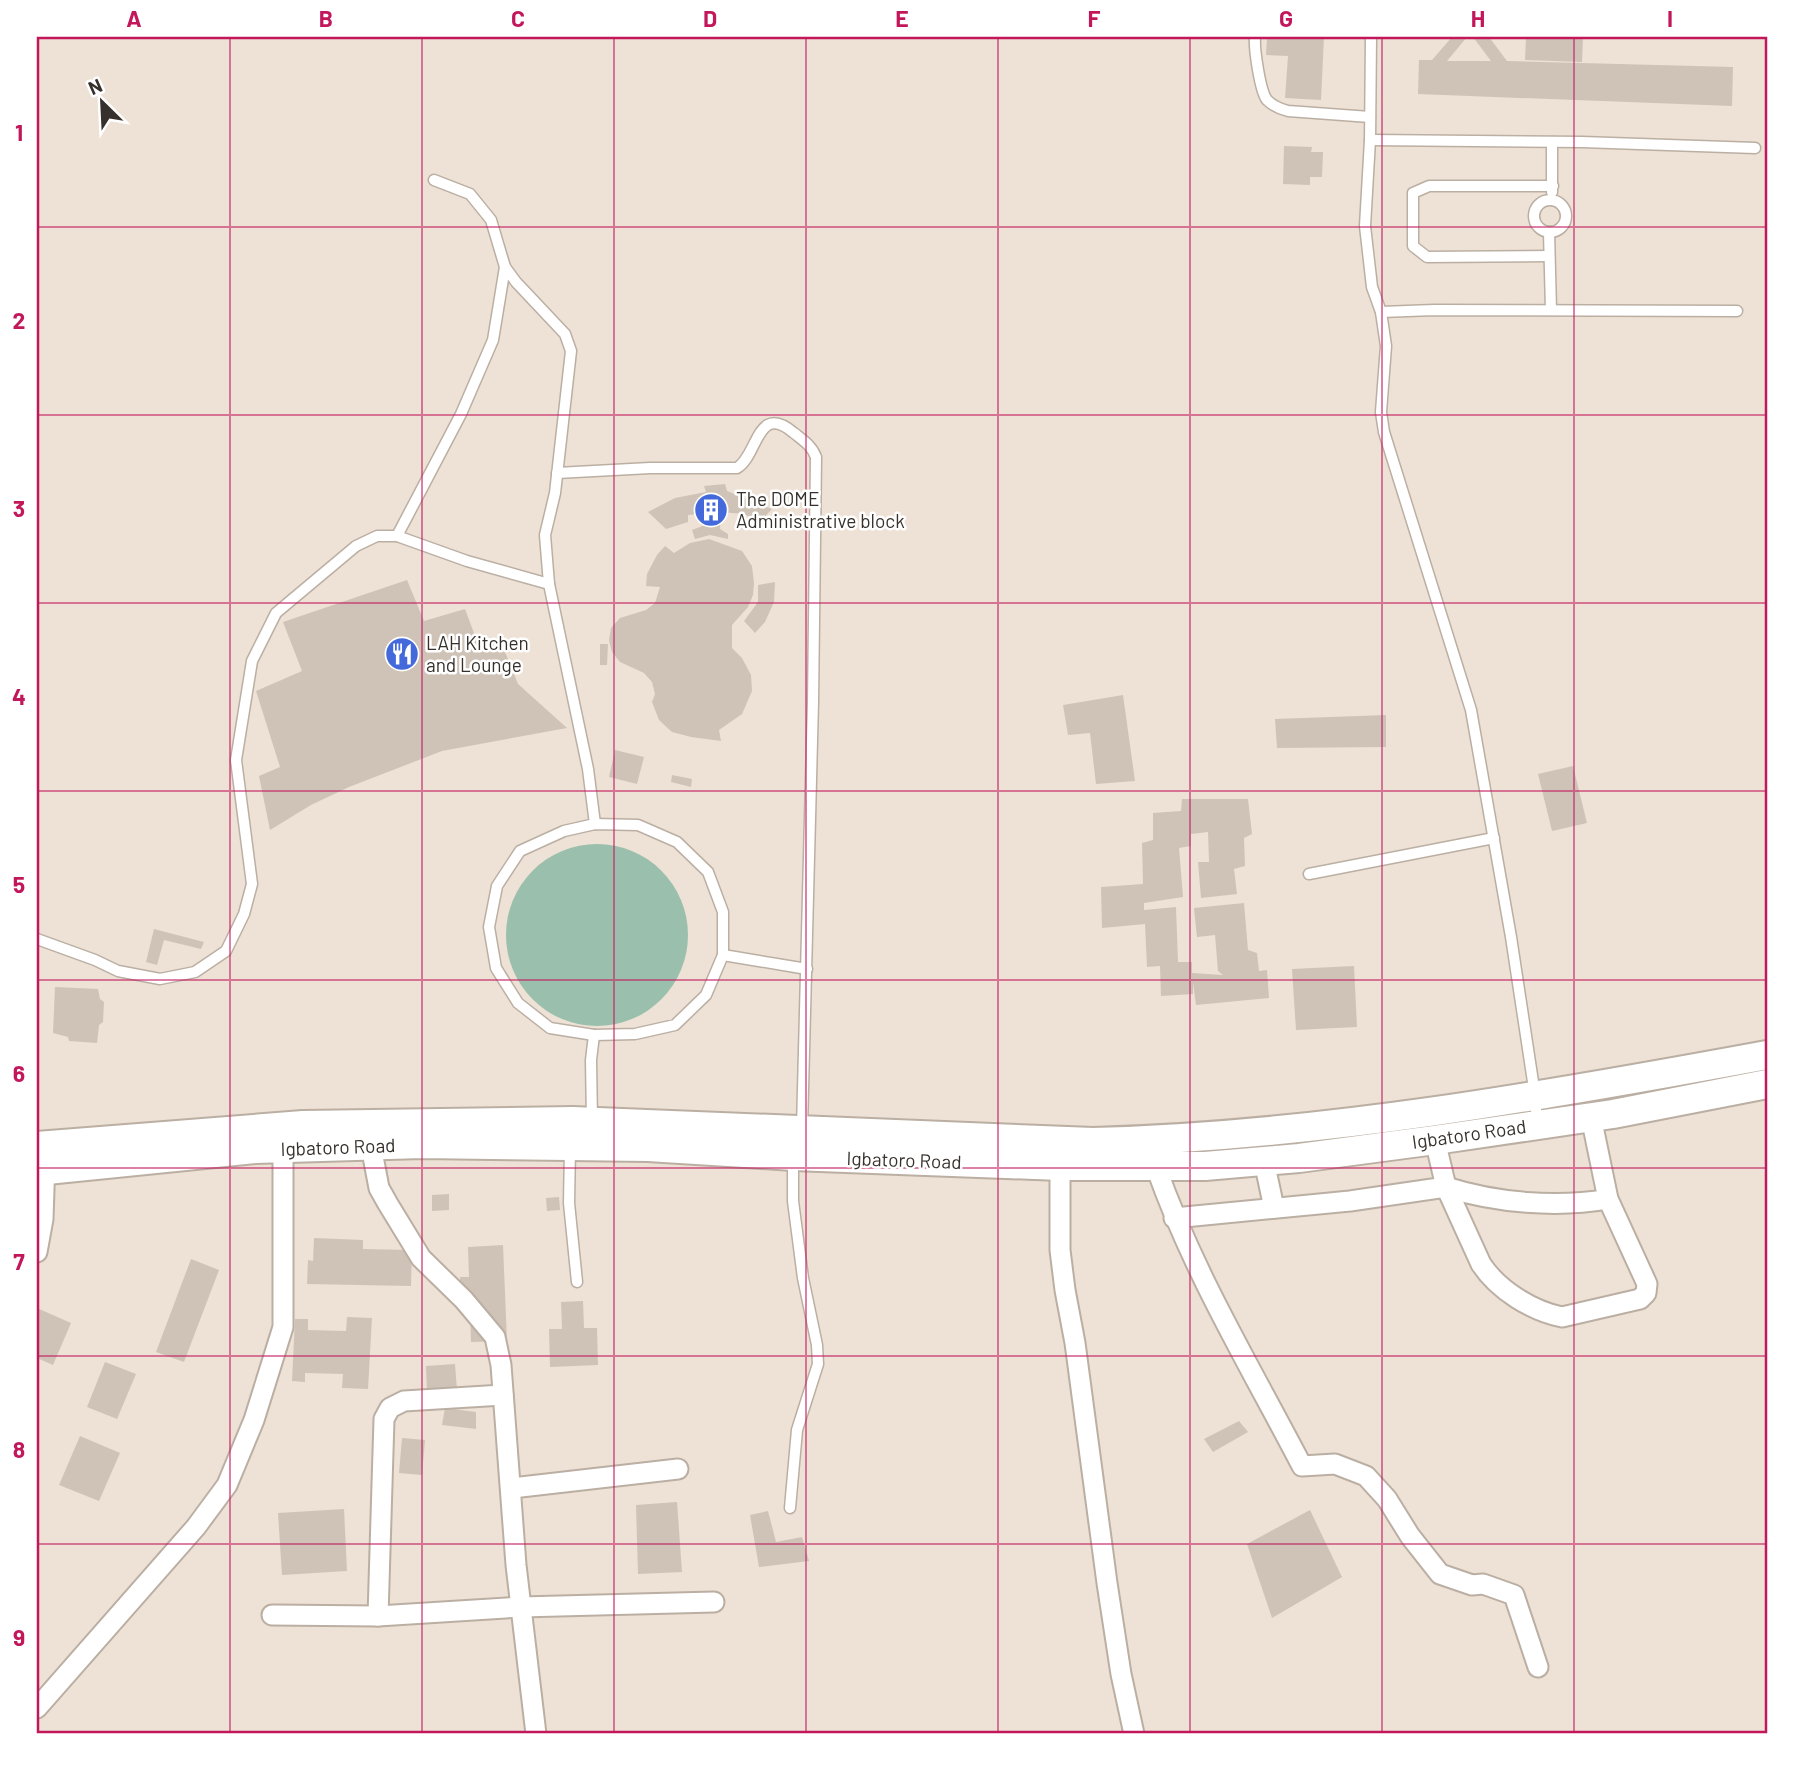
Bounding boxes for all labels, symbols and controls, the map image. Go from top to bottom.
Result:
text: A [126,4,142,32]
text: B [319,4,333,32]
text: C [511,4,525,32]
text: D [703,4,717,32]
text: E [895,4,909,32]
text: F [1088,4,1101,32]
text: G [1279,4,1293,32]
text: H [1471,4,1485,32]
text: I [1667,4,1673,32]
north arrow [66,66,136,136]
text: N [84,73,105,99]
text: 1 [15,118,23,146]
text: 2 [13,306,25,334]
place label: The DOME Administrative block [736,487,905,532]
building icon: The DOME Administrative block [692,491,730,529]
text: 3 [13,494,25,522]
place label: LAH Kitchen and Lounge [426,631,529,676]
restaurant icon: LAH Kitchen and Lounge [383,635,421,673]
text: 4 [12,682,26,710]
text: 5 [13,870,25,898]
text: 6 [13,1059,25,1087]
street label: Igbatoro Road [1410,1114,1528,1153]
street label: Igbatoro Road [280,1133,396,1160]
street label: Igbatoro Road [846,1146,962,1173]
text: 7 [13,1247,25,1275]
text: 8 [13,1435,25,1463]
text: 9 [13,1623,25,1651]

